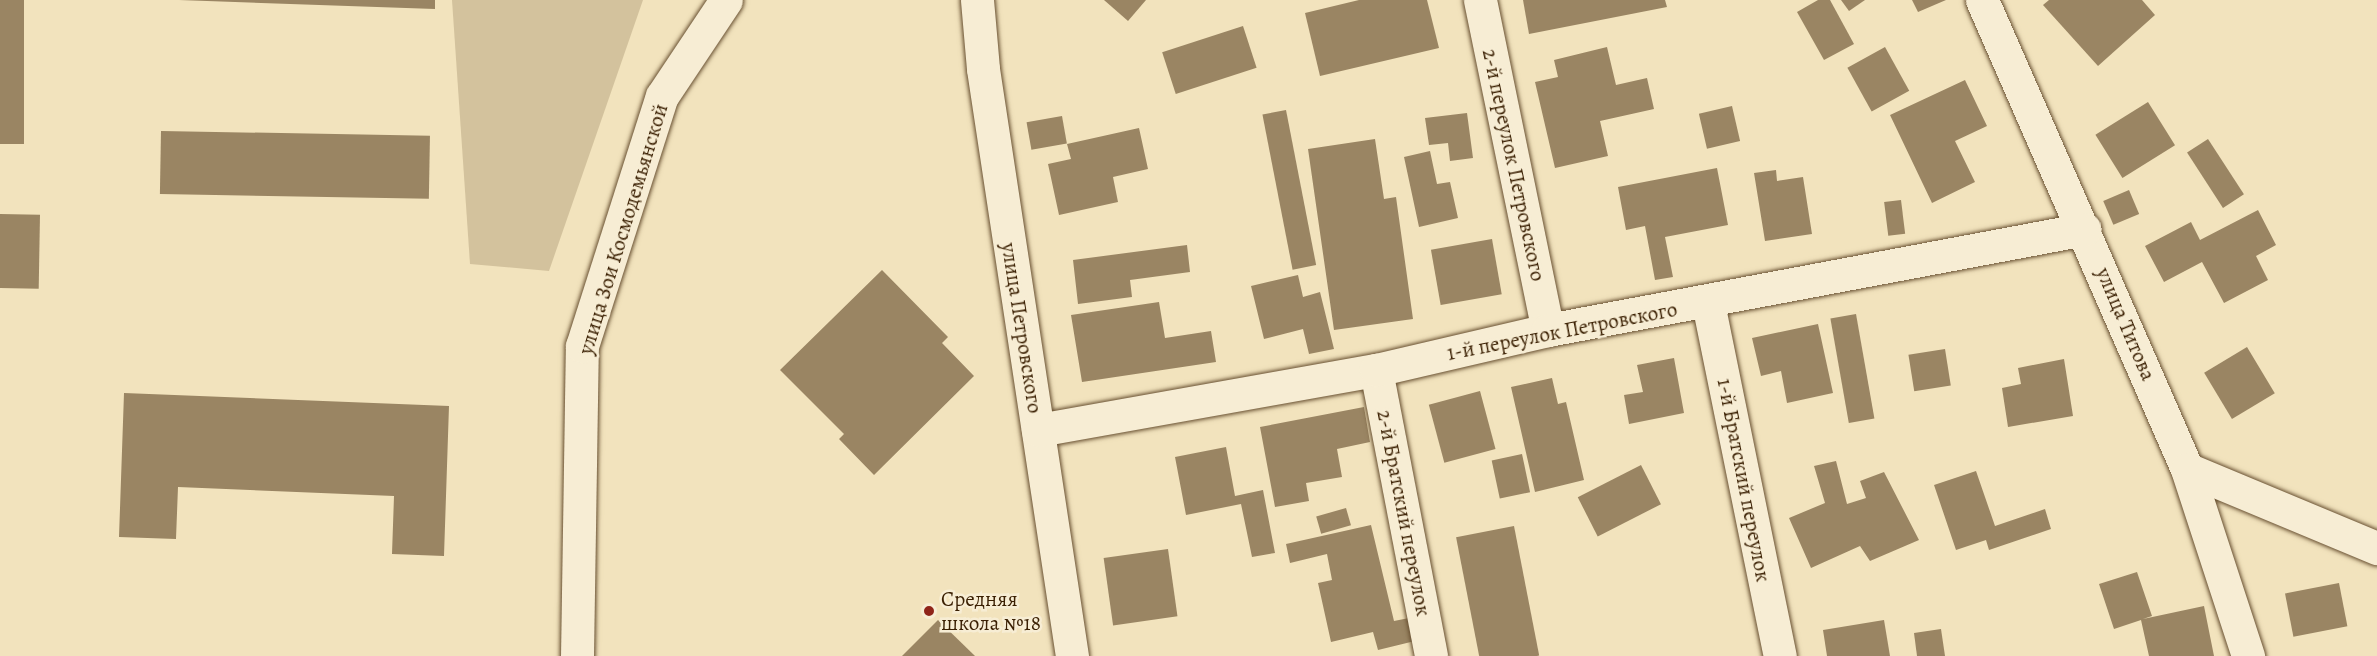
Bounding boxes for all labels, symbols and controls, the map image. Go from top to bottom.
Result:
street label: 2-й переулок Петровского [1477,47,1551,283]
street label: улица Зои Космодемьянской [573,101,673,357]
street label: улица Петровского [996,241,1048,415]
street label: улица Титова [2091,264,2161,384]
street label: 1-й переулок Петровского [1445,296,1679,366]
street label: 1-й Братский переулок [1712,376,1776,584]
street label: 2-й Братский переулок [1372,408,1436,618]
place label: Средняя школа №18 [941,586,1041,636]
marker: Средняя школа №18 [922,604,936,618]

